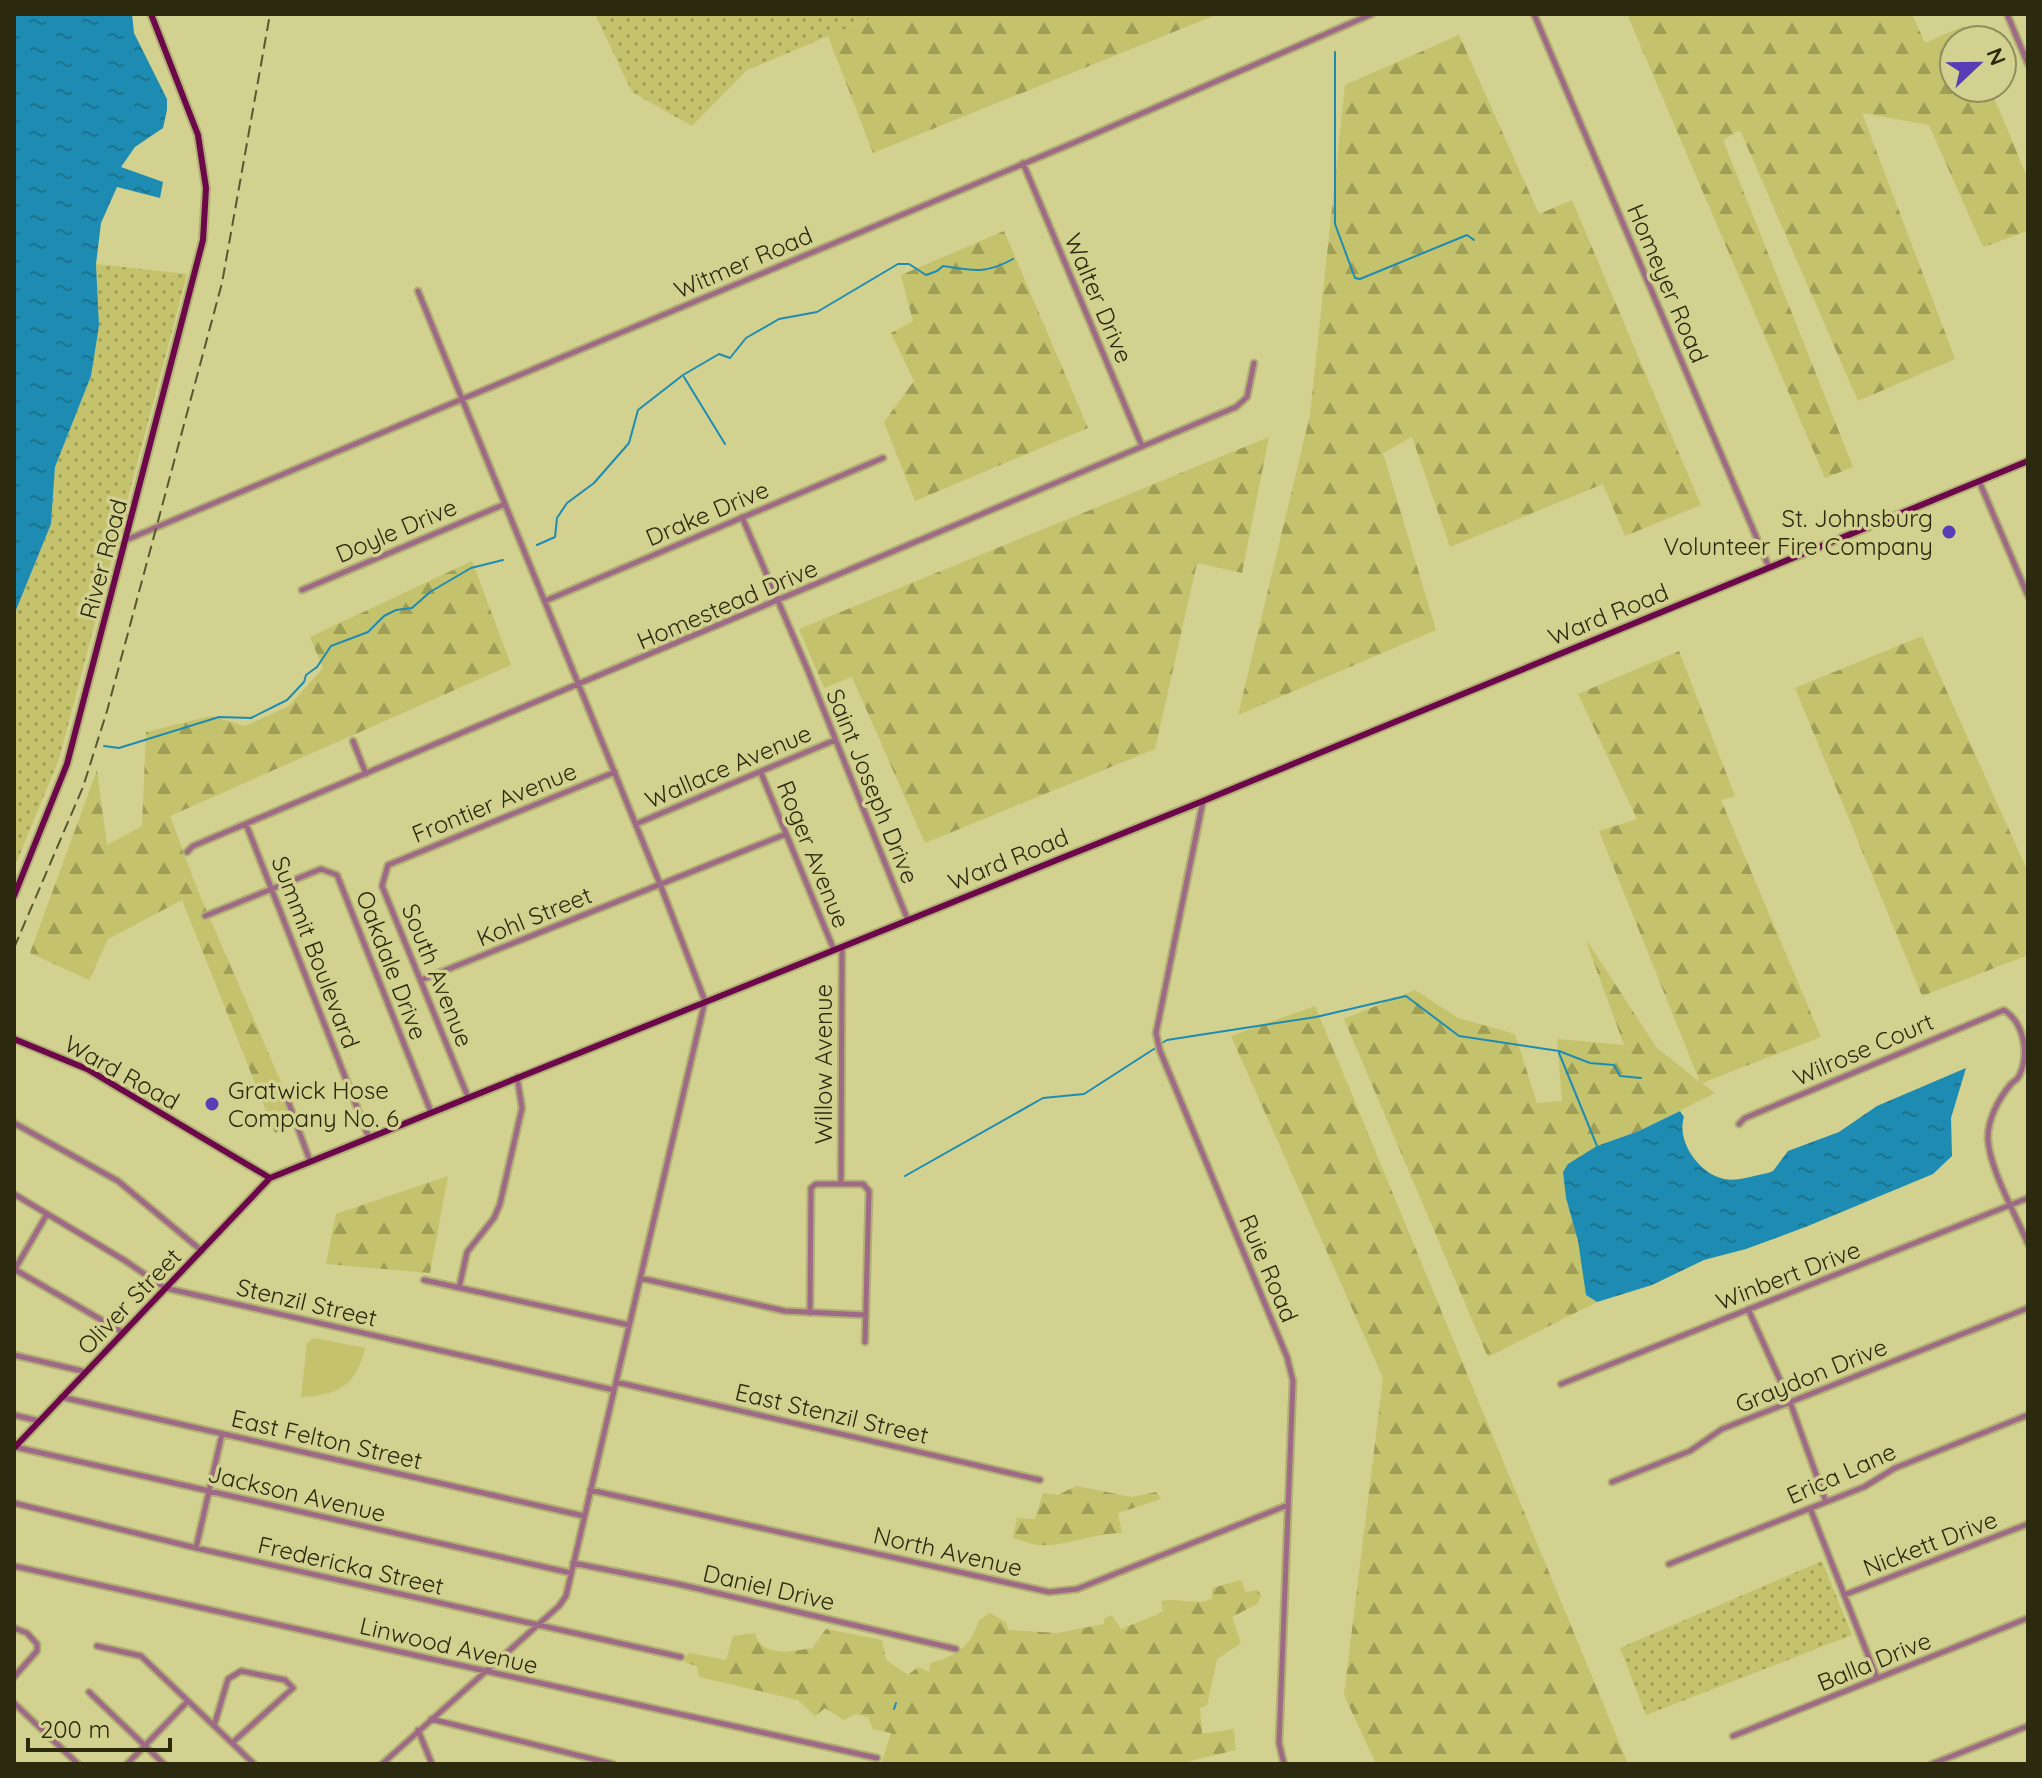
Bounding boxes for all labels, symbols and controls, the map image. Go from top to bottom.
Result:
north arrow [1938,24,2018,104]
text: N [1981,44,2013,69]
street label: Homeyer Road [1621,199,1715,367]
street label: Witmer Road [669,219,817,305]
street label: Walter Drive [1058,229,1140,367]
street label: Drake Drive [641,474,773,552]
street label: Doyle Drive [331,491,461,569]
street label: River Road [73,496,133,622]
place label: St. Johnsburg Volunteer Fire Company [1663,503,1933,561]
marker: St. Johnsburg Volunteer Fire Company [1940,523,1958,541]
street label: Homestead Drive [632,552,822,656]
street label: Ward Road [1544,576,1672,652]
street label: Saint Joseph Drive [820,684,926,888]
street label: Wallace Avenue [640,717,816,815]
street label: Frontier Avenue [407,755,581,849]
street label: Roger Avenue [771,776,857,932]
street label: Ward Road [944,821,1072,897]
street label: Summit Boulevard [266,852,366,1052]
street label: Kohl Street [472,879,596,953]
street label: Oakdale Drive [350,886,434,1044]
street label: South Avenue [396,899,480,1051]
street label: Willow Avenue [808,984,838,1144]
street label: Wilrose Court [1788,1006,1938,1092]
street label: Ward Road [59,1028,185,1116]
place label: Gratwick Hose Company No. 6 [228,1075,399,1133]
marker: Gratwick Hose Company No. 6 [203,1095,221,1113]
street label: Ruie Road [1233,1210,1305,1326]
street label: Winbert Drive [1712,1234,1864,1316]
street label: Oliver Street [71,1241,187,1361]
street label: Stenzil Street [234,1271,380,1333]
street label: Graydon Drive [1731,1331,1891,1419]
street label: East Stenzil Street [732,1376,932,1450]
street label: East Felton Street [229,1402,425,1476]
street label: Erica Lane [1782,1436,1900,1510]
street label: Jackson Avenue [205,1458,389,1528]
street label: Nickett Drive [1859,1504,2001,1582]
street label: North Avenue [871,1519,1025,1583]
street label: Fredericka Street [255,1529,447,1601]
street label: Daniel Drive [700,1557,838,1617]
street label: Linwood Avenue [357,1610,541,1680]
street label: Balla Drive [1813,1625,1935,1697]
scale bar [28,1702,170,1752]
text: 200 m [40,1714,110,1744]

